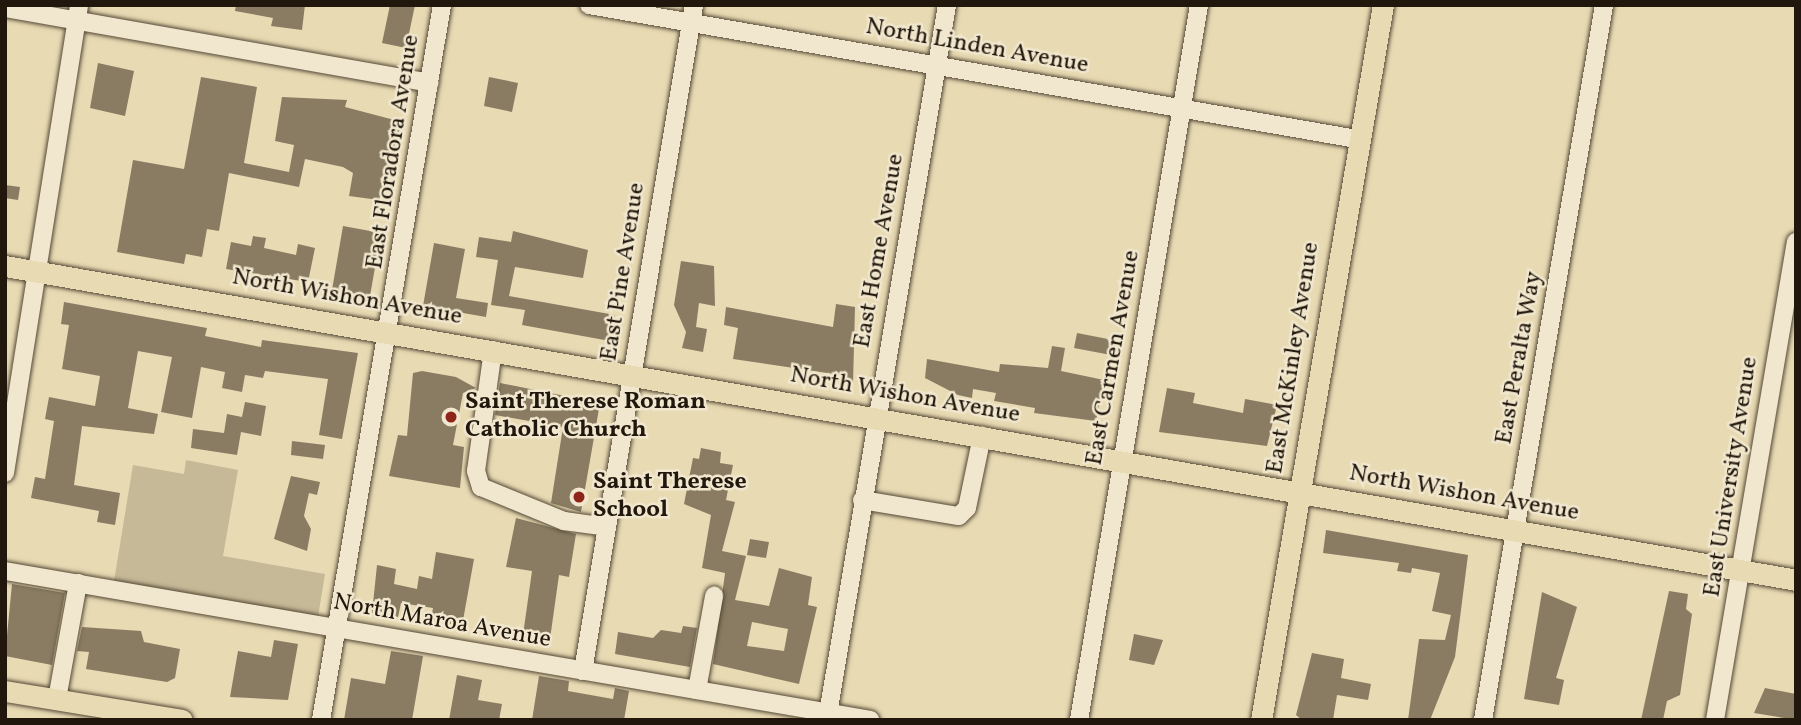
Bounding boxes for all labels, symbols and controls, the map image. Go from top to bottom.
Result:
street label: North Linden Avenue [863,13,1091,81]
street label: East Floradora Avenue [361,33,427,271]
street label: East Home Avenue [849,152,911,350]
street label: East Pine Avenue [596,181,652,363]
street label: East McKinley Avenue [1261,240,1327,476]
street label: East Carmen Avenue [1081,248,1147,468]
street label: North Wishon Avenue [229,264,465,332]
street label: East Peralta Way [1491,269,1549,447]
street label: East University Avenue [1699,354,1765,600]
street label: North Wishon Avenue [787,362,1023,430]
place label: Saint Therese Roman Catholic Church [465,389,706,445]
marker: Saint Therese Roman Catholic Church [443,409,459,425]
street label: North Wishon Avenue [1346,460,1582,528]
place label: Saint Therese School [593,469,747,525]
marker: Saint Therese School [571,489,587,505]
street label: North Maroa Avenue [331,589,553,655]

